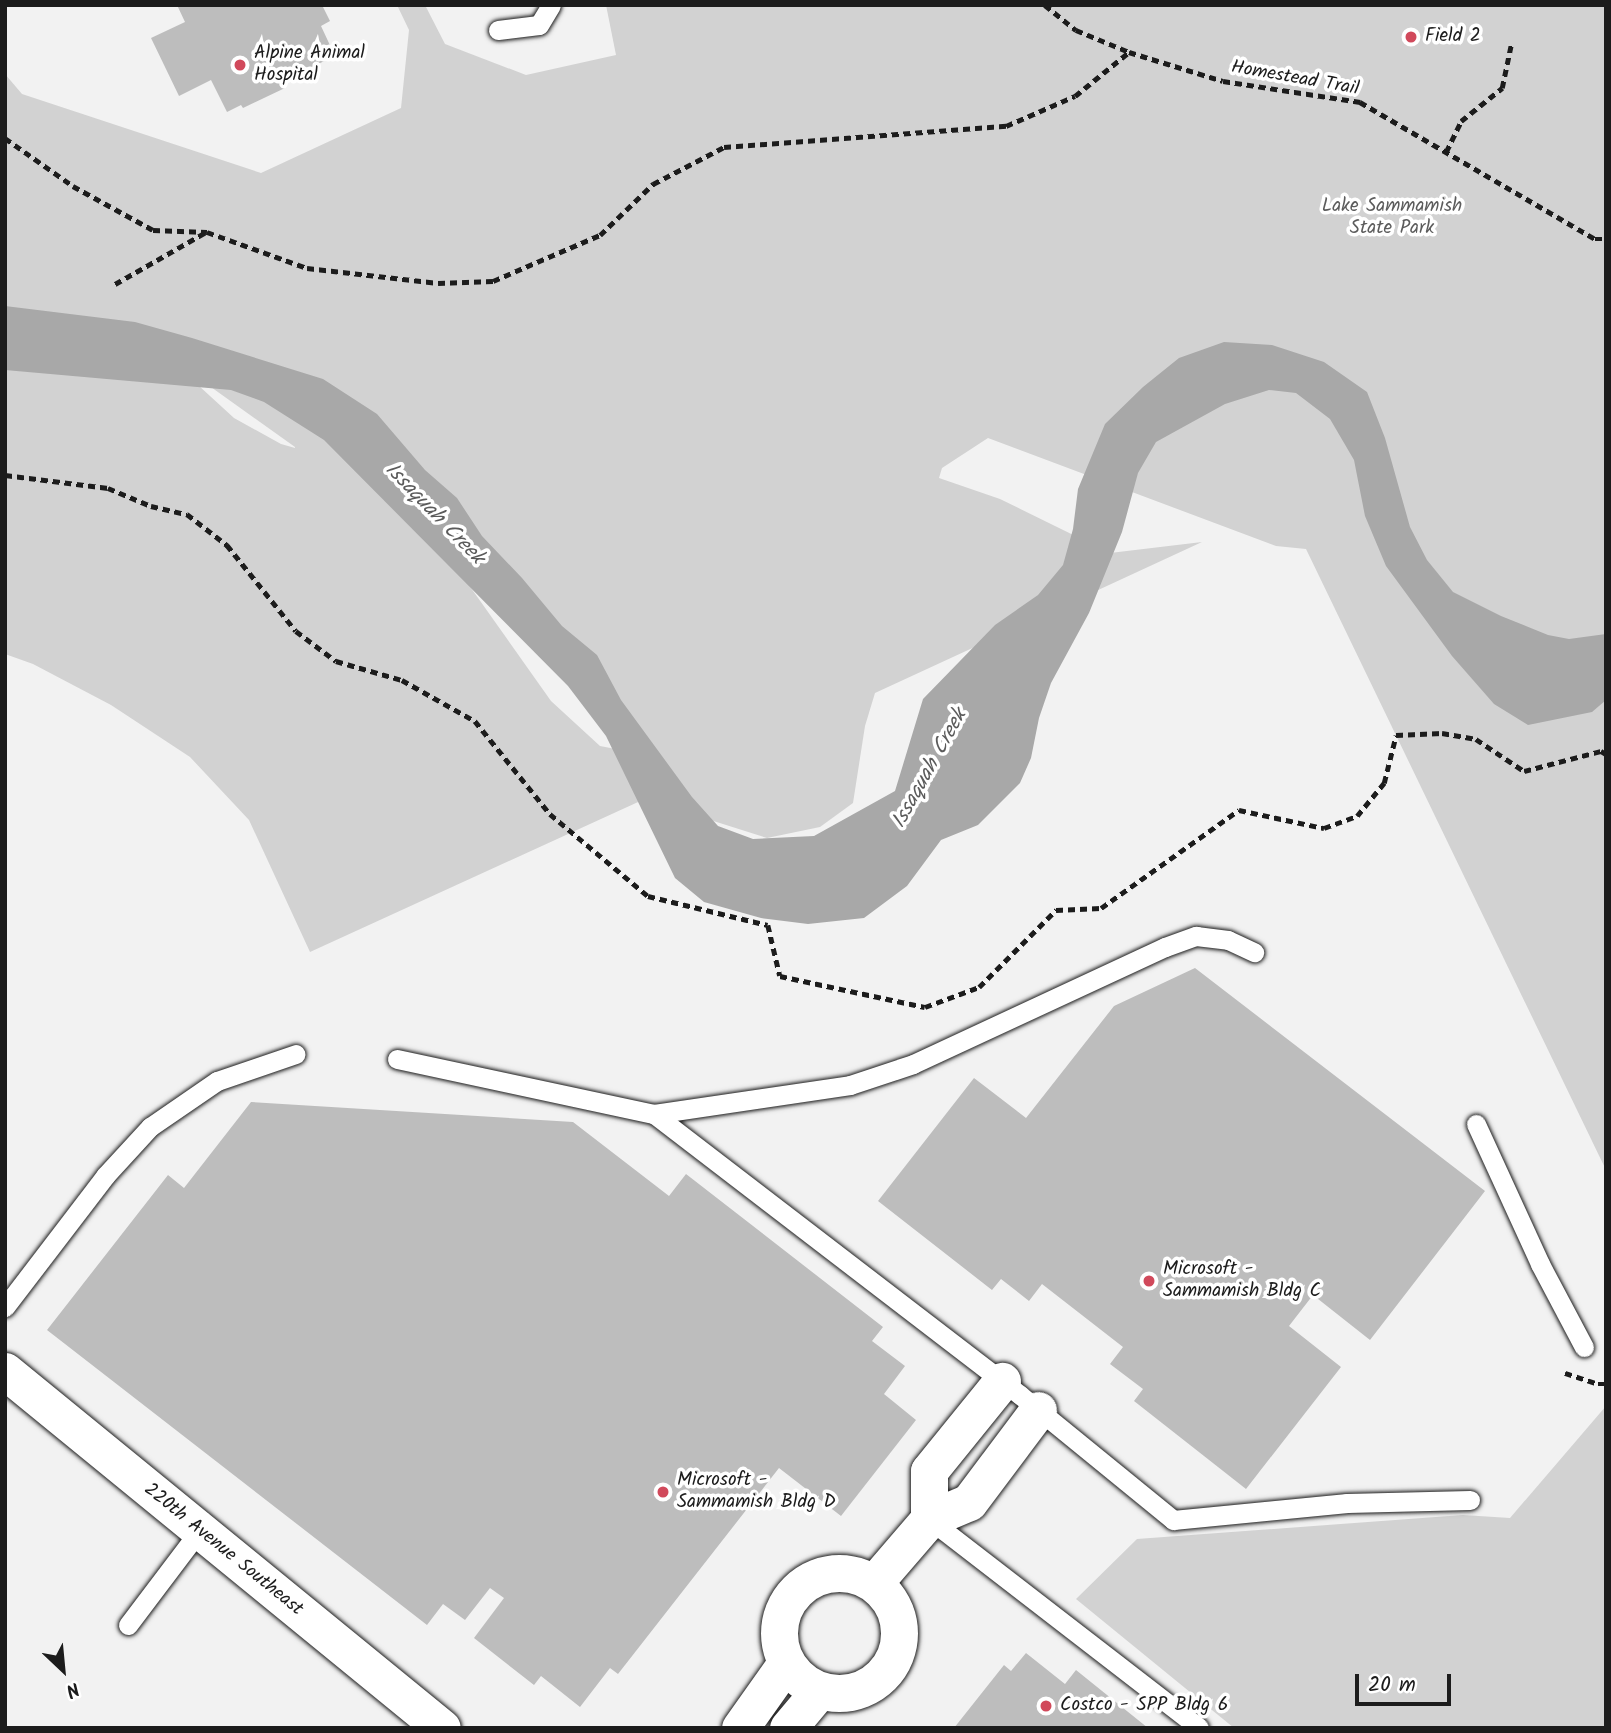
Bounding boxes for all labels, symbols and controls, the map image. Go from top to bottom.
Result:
place label: Field 2 [1425,26,1481,48]
marker: Field 2 [1403,29,1419,45]
place label: Alpine Animal Hospital [254,43,365,87]
marker: Alpine Animal Hospital [232,57,248,73]
street label: Homestead Trail [1229,57,1361,101]
park label: Lake Sammamish State Park [1322,196,1462,240]
water label: Issaquah Creek [379,458,489,570]
water label: Issaquah Creek [887,705,973,833]
place label: Microsoft - Sammamish Bldg C [1163,1259,1321,1303]
marker: Microsoft - Sammamish Bldg C [1141,1273,1157,1289]
place label: Microsoft - Sammamish Bldg D [677,1470,836,1514]
street label: 220th Avenue Southeast [139,1479,307,1621]
marker: Microsoft - Sammamish Bldg D [655,1484,671,1500]
north arrow [28,1635,98,1705]
scale bar [1359,1660,1455,1704]
text: 20 m [1368,1669,1416,1702]
text: N [60,1673,84,1705]
place label: Costco - SPP Bldg 6 [1060,1695,1228,1717]
marker: Costco - SPP Bldg 6 [1038,1698,1054,1714]

